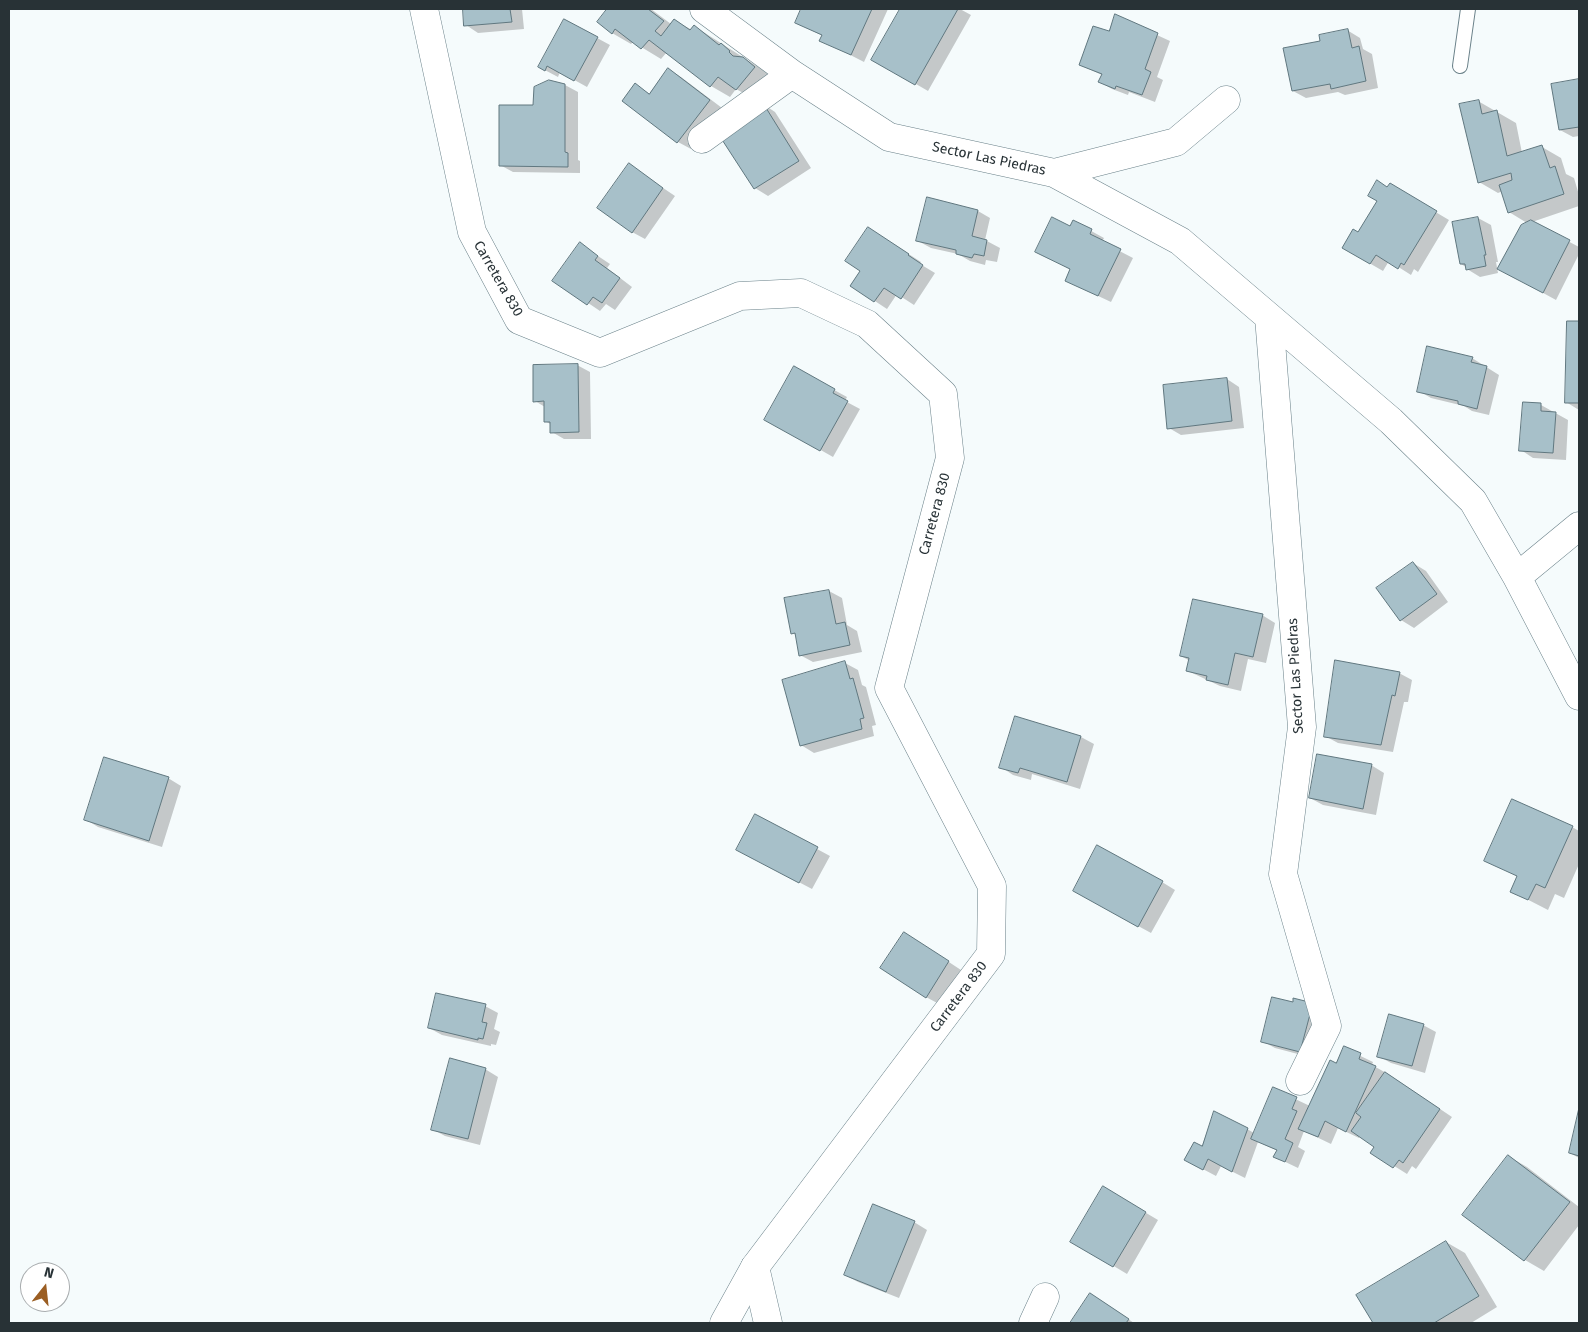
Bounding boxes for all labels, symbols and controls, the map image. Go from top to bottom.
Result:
street label: Sector Las Piedras [931,139,1047,179]
street label: Carretera 830 [470,238,526,320]
street label: Carretera 830 [916,471,954,557]
street label: Sector Las Piedras [1285,618,1307,734]
street label: Carretera 830 [927,958,991,1036]
north arrow [20,1262,70,1312]
text: N [42,1264,56,1283]

